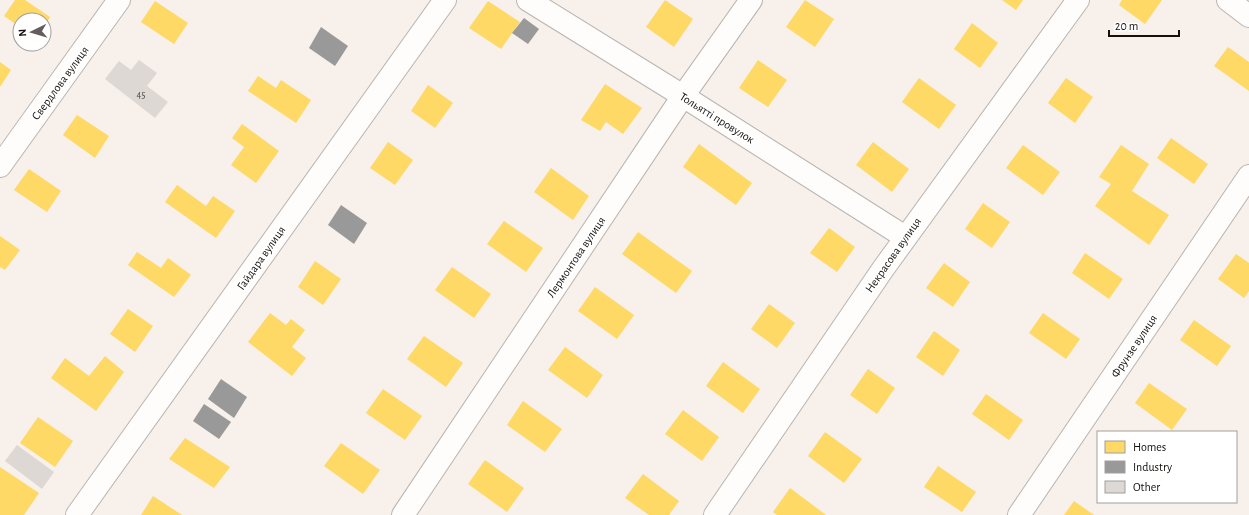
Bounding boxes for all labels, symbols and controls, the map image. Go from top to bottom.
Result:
north arrow [12,12,52,52]
scale bar [1109,12,1179,38]
text: 20 m [1115,20,1138,32]
text: N [17,29,28,37]
street label: Свердлова вулиця [29,44,92,123]
house number: 45 [137,90,146,100]
street label: Тольятті провулок [677,90,757,147]
street label: Лермонтова вулиця [545,214,608,300]
street label: Некрасова вулиця [863,215,924,295]
street label: Гайдара вулиця [235,224,288,293]
street label: Фрунзе вулиця [1109,312,1160,380]
legend [1097,431,1237,503]
text: Homes [1133,441,1166,453]
text: Industry [1133,461,1172,474]
text: Other [1133,481,1160,493]

